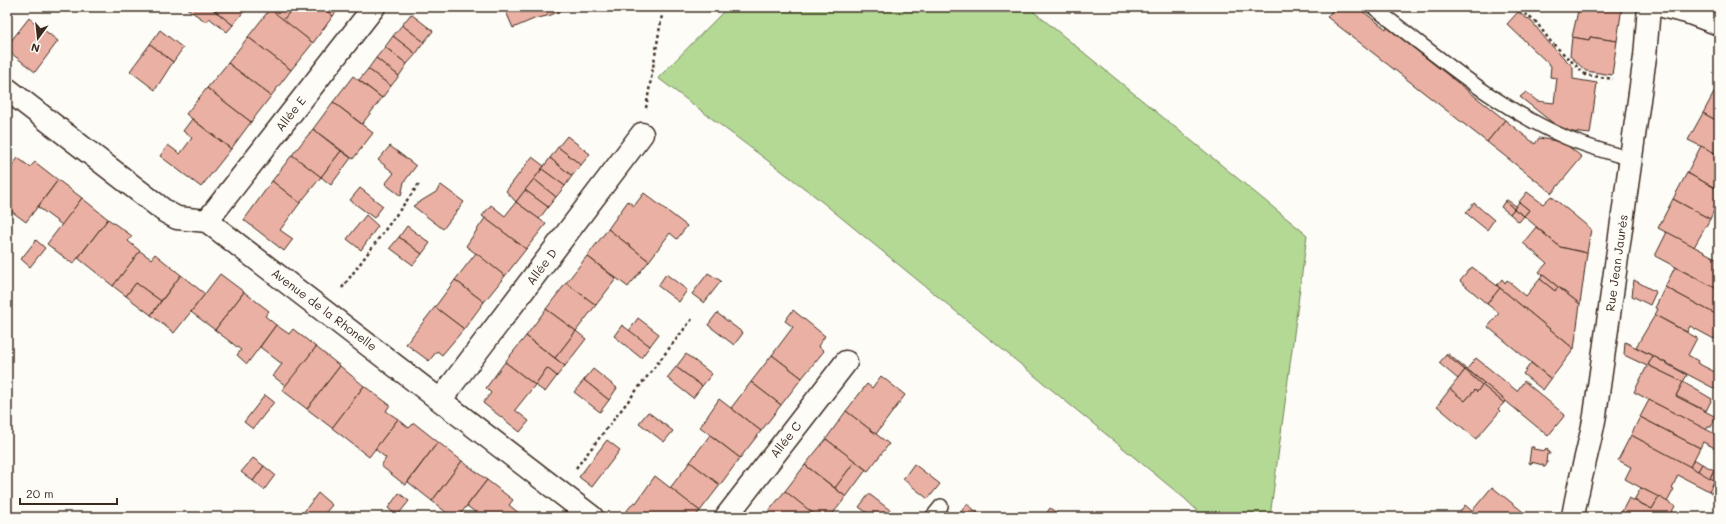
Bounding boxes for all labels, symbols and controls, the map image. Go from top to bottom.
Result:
north arrow [18,18,58,58]
text: N [29,40,41,56]
street label: Allée E [272,93,309,134]
street label: Rue Jean Jaurès [1601,213,1631,312]
street label: Allée D [522,245,560,288]
street label: Avenue de la Rhonelle [269,264,380,354]
street label: Allée C [766,418,805,461]
scale bar [20,480,117,506]
text: 20 m [26,485,54,501]

